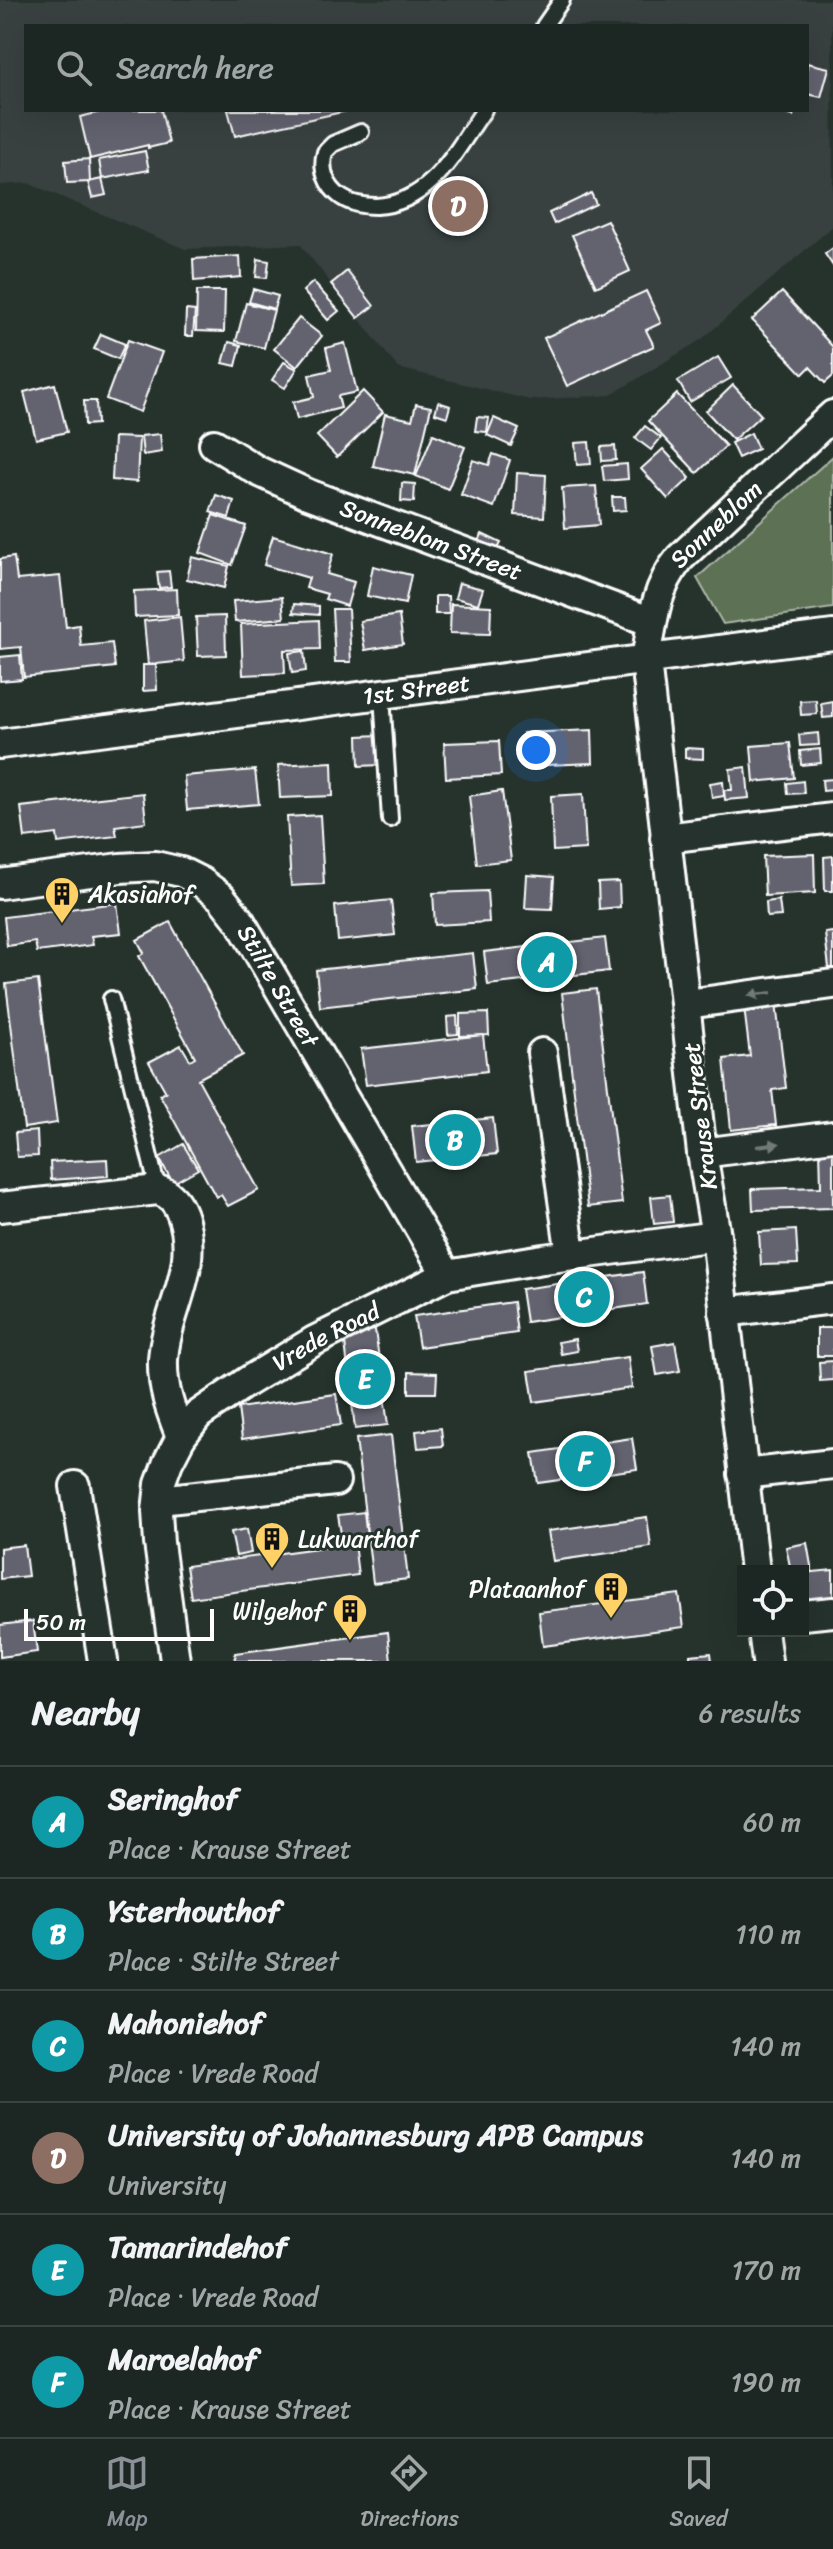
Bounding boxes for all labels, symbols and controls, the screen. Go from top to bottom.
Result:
search box [24,24,809,112]
text: Search here [116,41,274,95]
icon: search [52,46,96,90]
pin: D [432,176,484,236]
street label: Sonneblom [658,469,773,578]
street label: Sonneblom Street [334,487,528,593]
street label: 1st Street [360,662,473,717]
your location [516,730,556,770]
place label: Akasiahof [87,873,197,915]
building icon: Akasiahof [43,875,81,925]
street label: Stilte Street [225,916,331,1057]
pin: A [521,932,573,992]
one-way arrow [747,988,772,1001]
street label: Krause Street [670,1040,730,1192]
pin: B [429,1110,481,1170]
one-way arrow [755,1138,780,1151]
pin: C [558,1267,610,1327]
street label: Vrede Road [264,1290,388,1383]
pin: E [339,1349,391,1409]
pin: F [559,1431,611,1491]
place label: Lukwarthof [298,1518,421,1560]
building icon: Lukwarthof [253,1520,291,1570]
map controls [737,1565,809,1637]
button: locate [737,1565,809,1637]
place label: Plataanhof [469,1568,588,1610]
building icon: Plataanhof [592,1570,630,1620]
place label: Wilgehof [232,1590,327,1632]
building icon: Wilgehof [331,1592,369,1642]
text: 50 m [36,1603,86,1642]
scale bar [24,1605,214,1641]
text: Nearby [32,1683,140,1743]
text: 6 results [699,1690,801,1736]
text: Seringhof [108,1772,238,1826]
text: A [49,1799,67,1845]
text: 60 m [743,1799,801,1845]
text: Place · Krause Street [108,1826,351,1872]
text: Ysterhouthof [108,1884,280,1938]
text: B [50,1911,66,1957]
text: 110 m [736,1911,801,1957]
text: Place · Stilte Street [108,1938,339,1984]
text: Mahoniehof [108,1996,263,2050]
text: C [50,2023,66,2069]
text: 140 m [730,2023,801,2069]
text: Place · Vrede Road [108,2050,318,2096]
text: University of Johannesburg APB Campus [108,2108,643,2162]
text: D [50,2135,66,2181]
text: 140 m [730,2135,801,2181]
text: University [108,2162,226,2208]
text: Tamarindehof [108,2220,287,2274]
text: E [51,2247,65,2293]
text: 170 m [732,2247,801,2293]
text: Place · Vrede Road [108,2274,318,2320]
text: Maroelahof [108,2332,257,2386]
text: F [51,2359,65,2405]
text: 190 m [731,2359,801,2405]
text: Place · Krause Street [108,2386,351,2432]
tab: Map [105,2451,149,2538]
tab: Directions [360,2451,459,2538]
tab: Saved [670,2451,728,2538]

